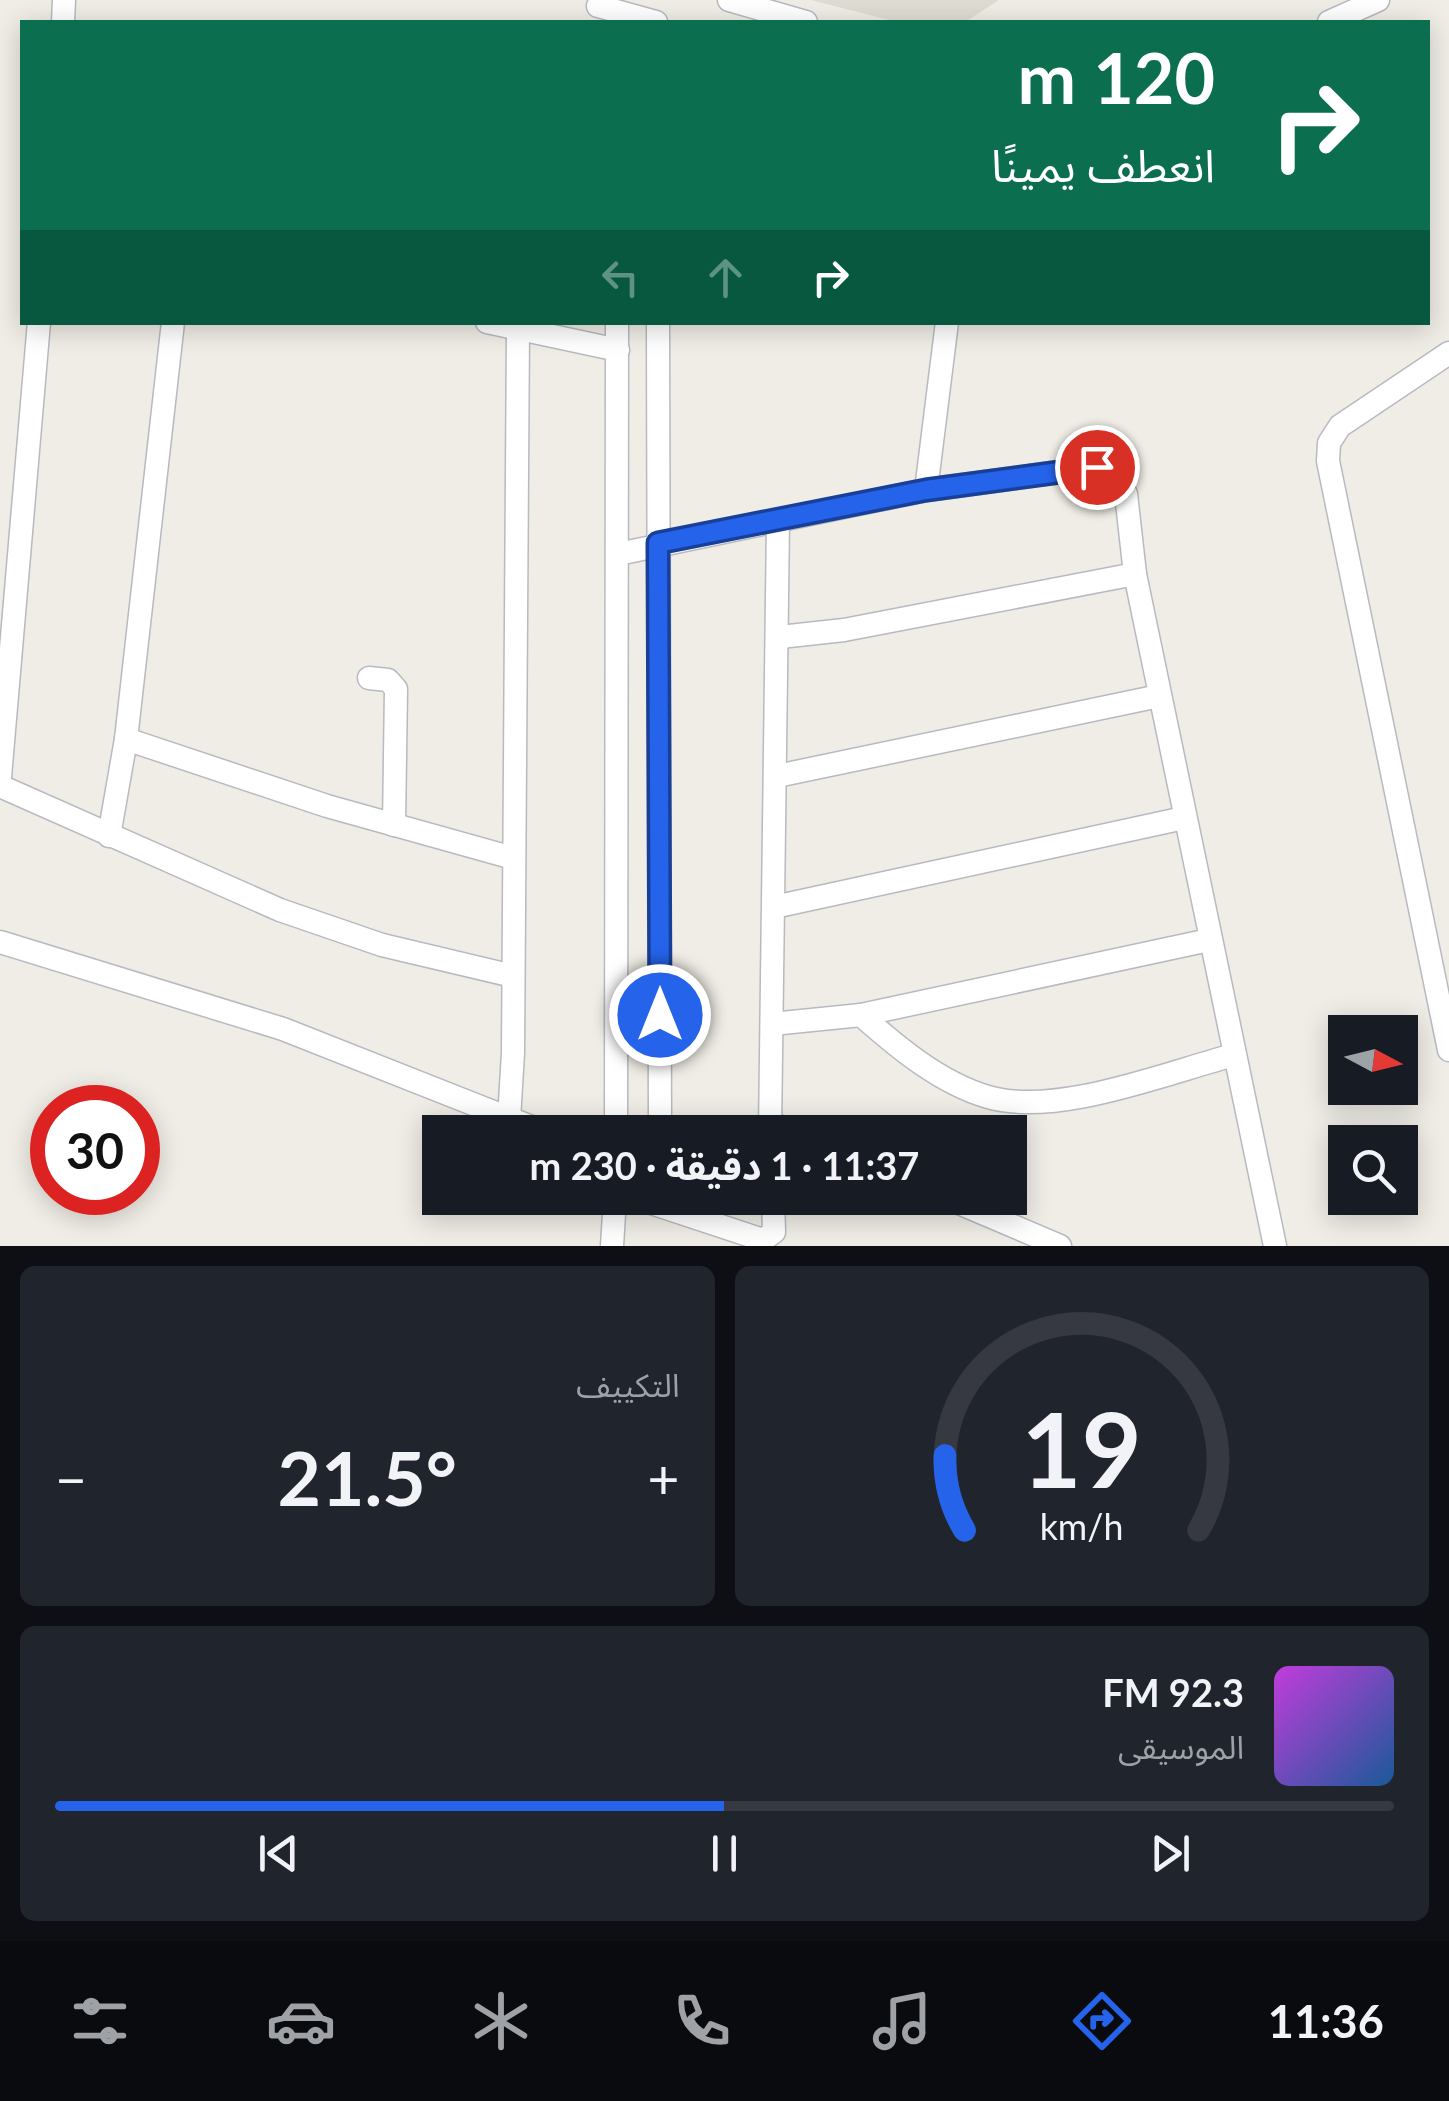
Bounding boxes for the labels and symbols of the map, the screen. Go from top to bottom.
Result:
pin [1055,425,1140,510]
position arrow [608,963,712,1067]
north arrow [1328,1015,1418,1105]
speed limit sign: 30 [30,1085,160,1215]

